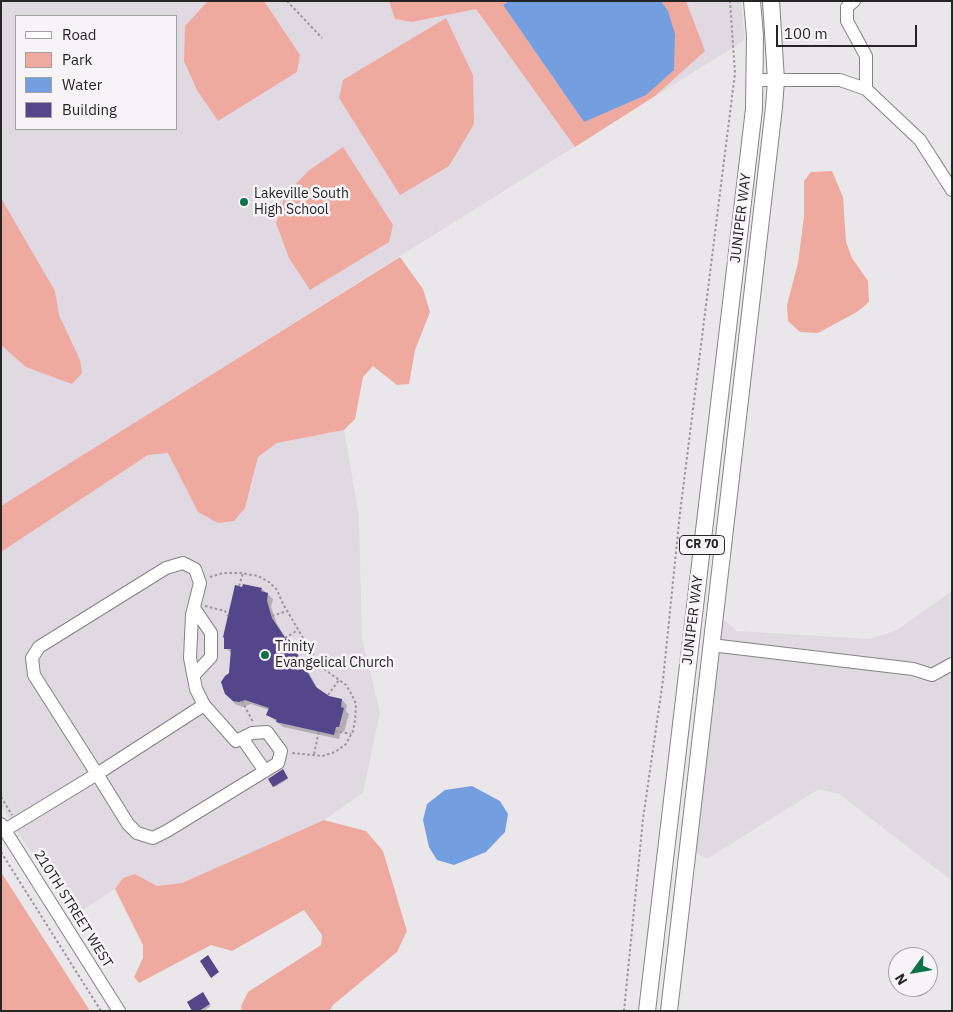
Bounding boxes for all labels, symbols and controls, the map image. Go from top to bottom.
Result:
legend [15,15,178,130]
scale bar [778,15,919,47]
text: 100 m [784,24,828,43]
text: Road [62,25,97,44]
text: Park [62,50,92,69]
text: Water [62,75,102,94]
text: Building [62,100,117,119]
street label: JUNIPER WAY [727,172,755,264]
place label: Lakeville South High School [254,186,349,218]
marker: Lakeville South High School [238,196,250,208]
road number: CR 70 [680,536,724,554]
street label: JUNIPER WAY [679,574,707,666]
place label: Trinity Evangelical Church [275,639,394,672]
marker: Trinity Evangelical Church [259,649,271,661]
street label: 210TH STREET WEST [30,847,116,971]
north arrow [888,947,938,997]
text: N [891,970,911,988]

